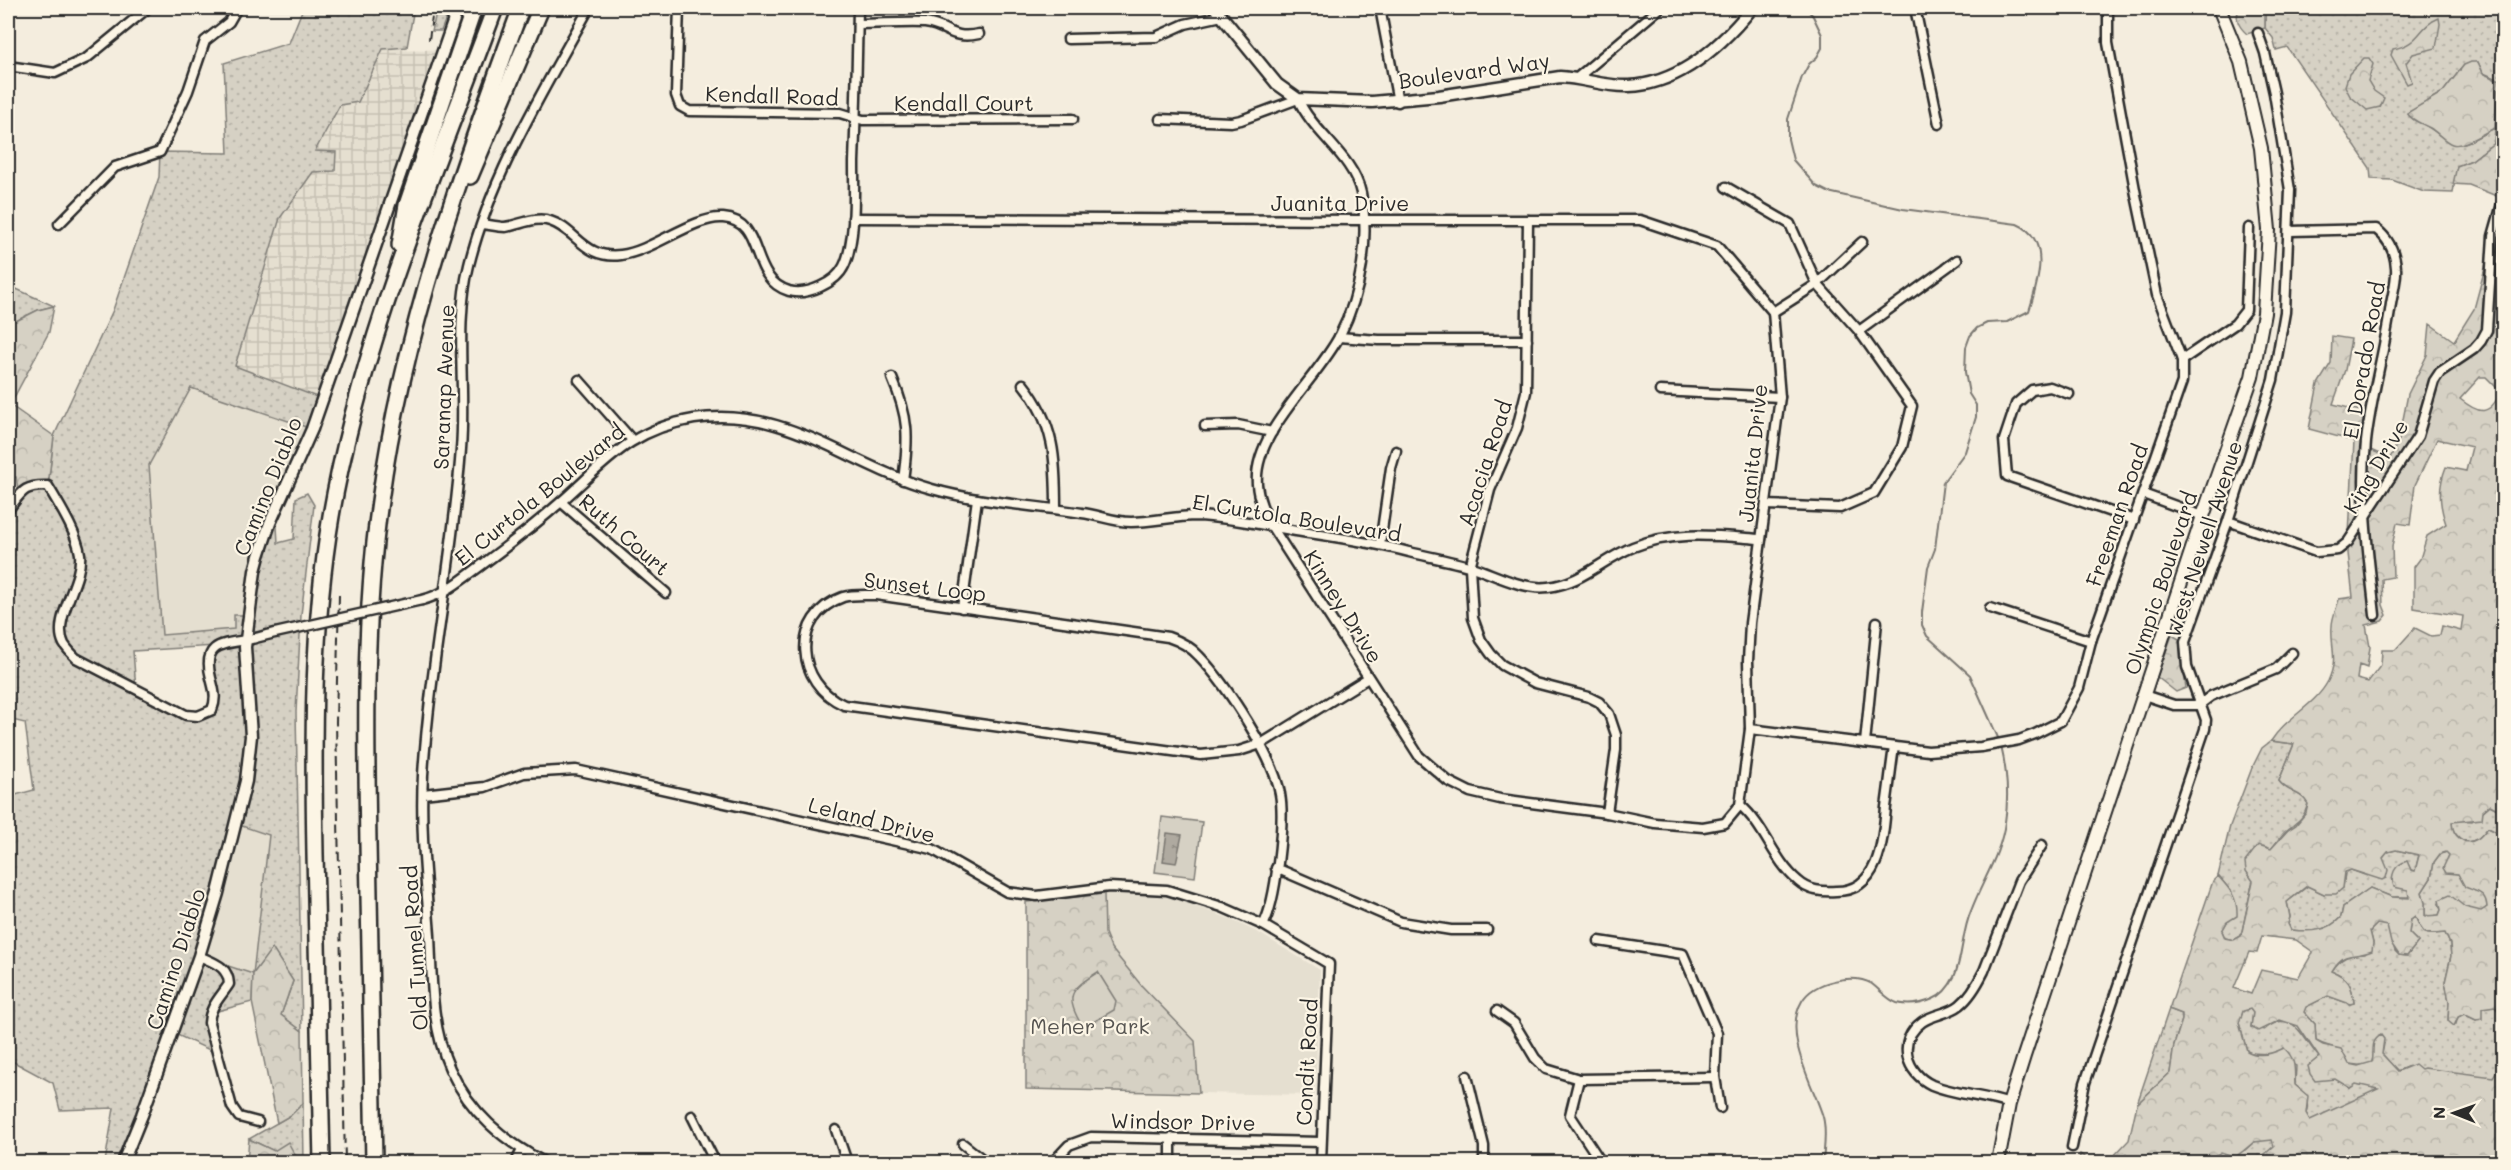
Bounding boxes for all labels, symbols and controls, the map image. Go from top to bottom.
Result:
street label: Boulevard Way [1397,46,1551,94]
street label: Kendall Road [705,79,839,111]
street label: Kendall Court [894,89,1034,116]
street label: Juanita Drive [1271,189,1409,216]
street label: El Dorado Road [2336,279,2390,441]
street label: Saranap Avenue [427,304,459,470]
street label: Juanita Drive [1731,383,1773,523]
street label: Acacia Road [1451,397,1517,529]
street label: Camino Diablo [227,413,307,559]
street label: King Drive [2336,414,2414,518]
street label: El Curtola Boulevard [448,417,630,571]
street label: West Newell Avenue [2158,437,2248,641]
street label: Freeman Road [2079,440,2153,590]
street label: Ruth Court [574,487,676,581]
street label: El Curtola Boulevard [1191,487,1403,547]
street label: Olympic Boulevard [2118,488,2202,678]
street label: Kinney Drive [1298,544,1390,668]
street label: Sunset Loop [862,565,988,607]
street label: Leland Drive [806,790,938,848]
street label: Old Tunnel Road [395,864,433,1032]
street label: Camino Diablo [139,885,211,1033]
street label: Condit Road [1289,998,1323,1126]
park label: Meher Park [1030,1012,1150,1039]
north arrow [2424,1083,2484,1143]
street label: Windsor Drive [1110,1106,1256,1136]
text: N [2428,1106,2449,1119]

